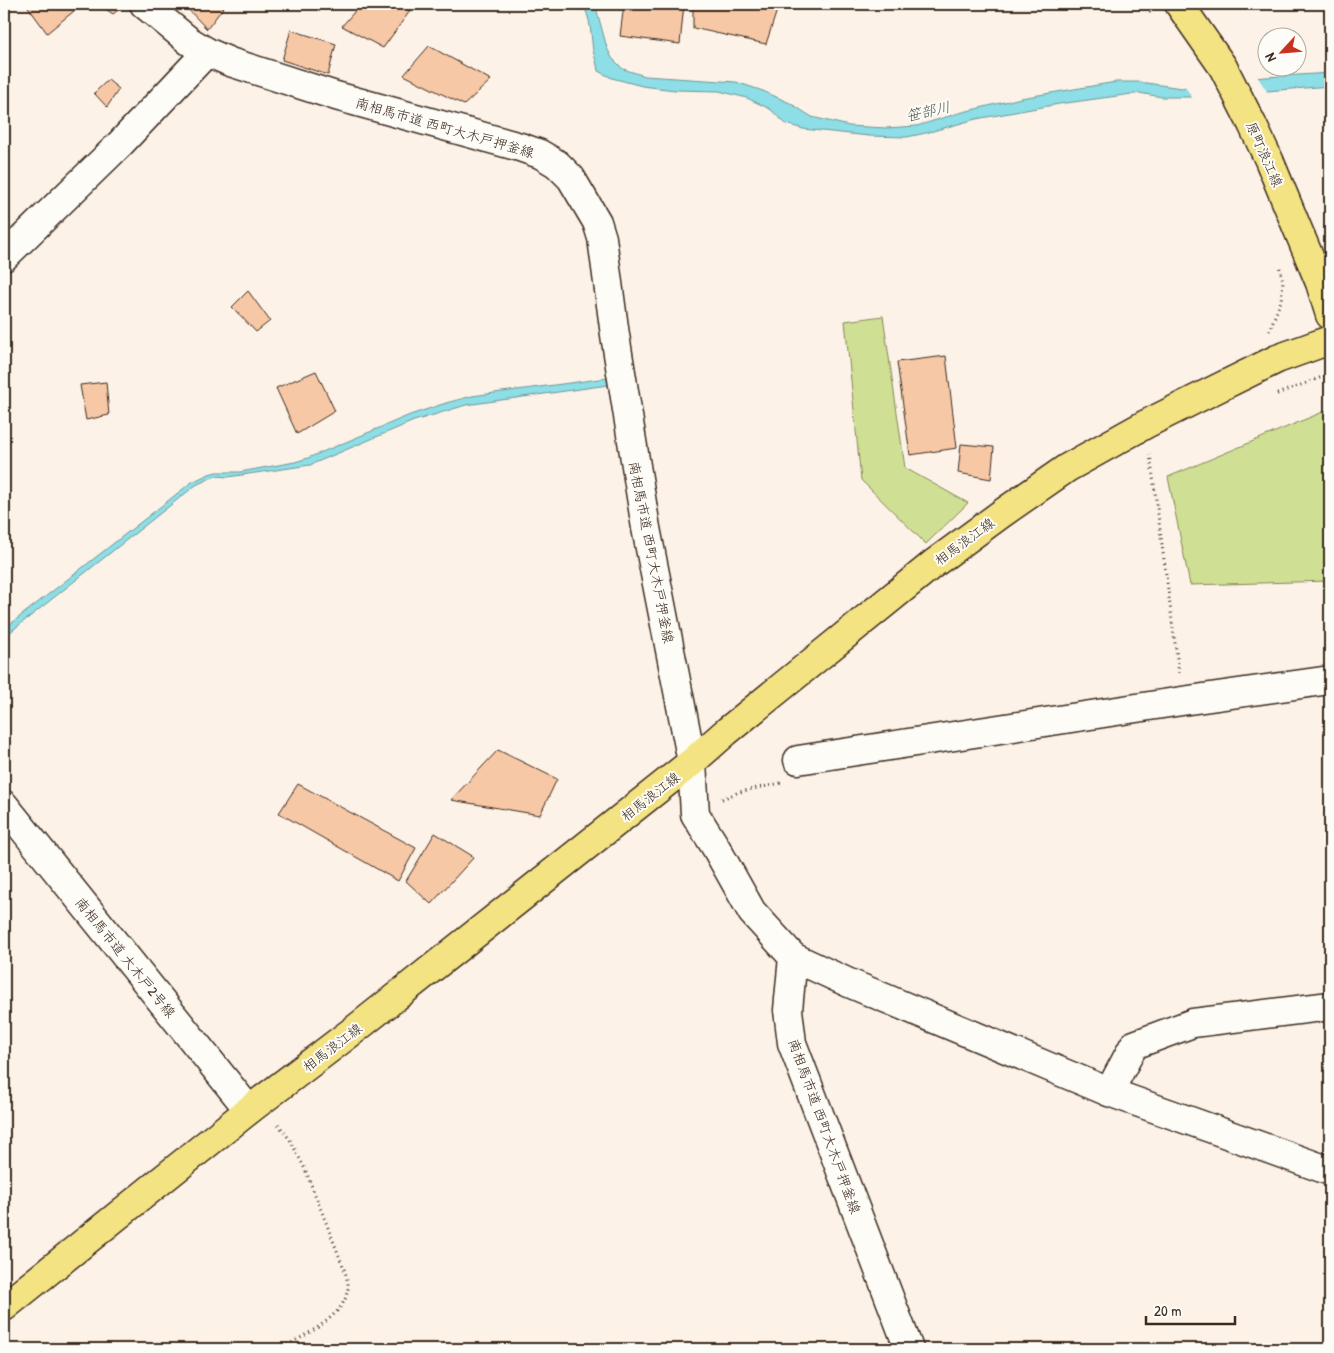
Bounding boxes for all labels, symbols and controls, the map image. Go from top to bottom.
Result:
north arrow [1256,28,1306,78]
text: N [1259,50,1280,65]
street label: 南相馬市道 西町大木戸押釜線 [353,92,537,162]
water label: 笹部川 [904,96,952,126]
street label: 原町浪江線 [1242,118,1288,190]
street label: 南相馬市道 西町大木戸押釜線 [625,459,679,645]
street label: 相馬浪江線 [930,513,998,569]
street label: 相馬浪江線 [617,767,683,825]
street label: 南相馬市道 大木戸2号線 [71,893,181,1021]
street label: 相馬浪江線 [298,1018,366,1076]
street label: 南相馬市道 西町大木戸押釜線 [784,1036,866,1216]
scale bar [1146,1293,1235,1325]
text: 20 m [1154,1300,1181,1321]

